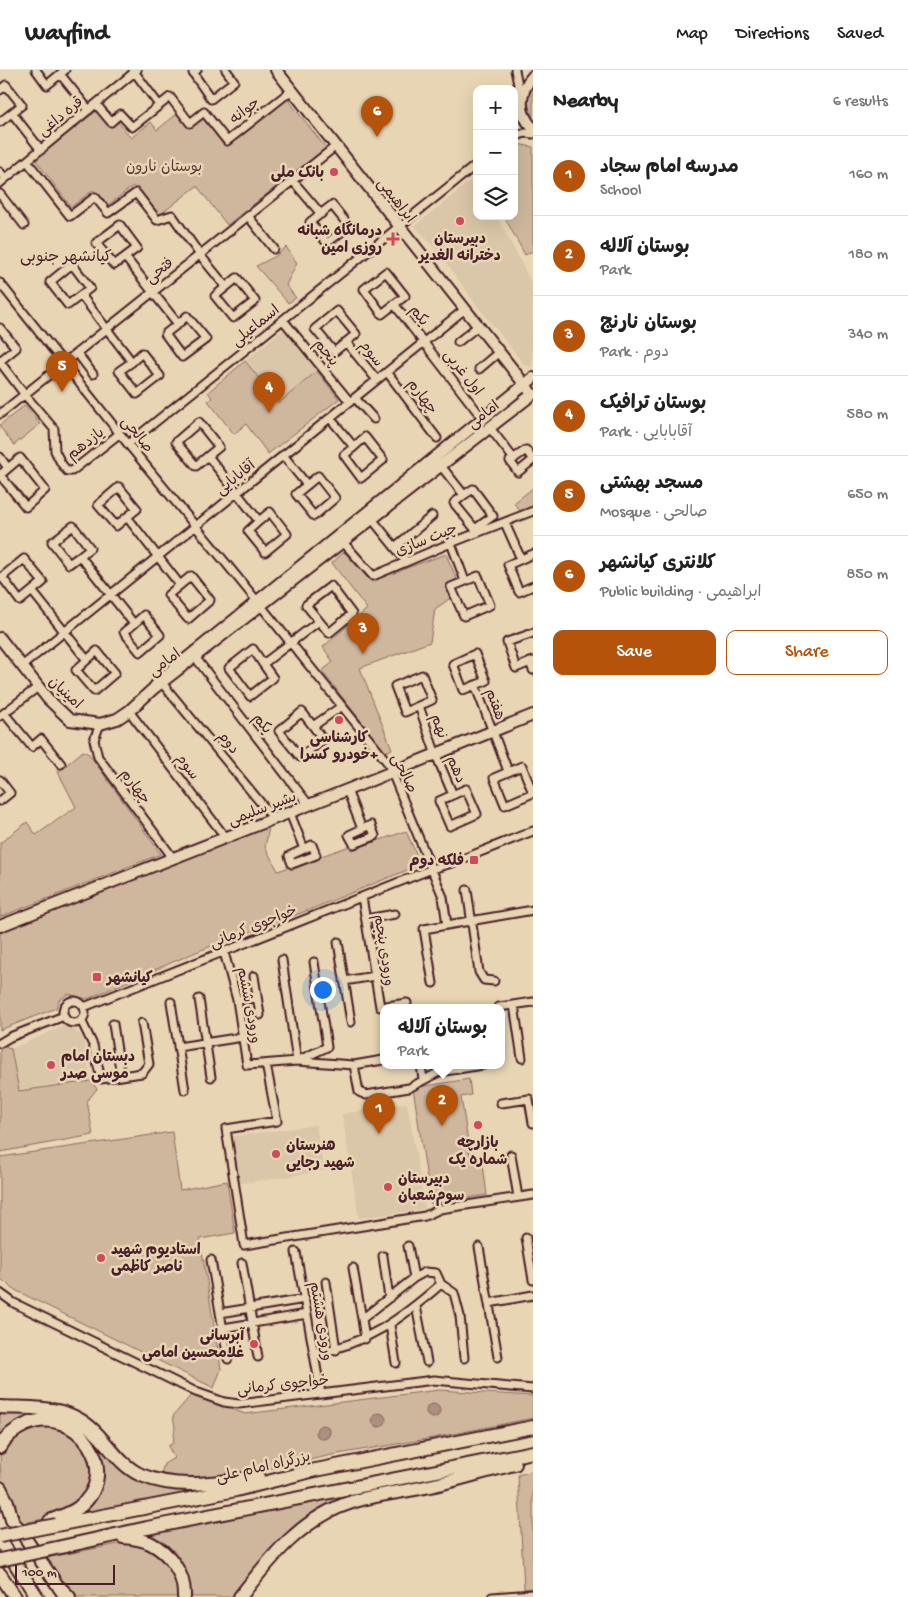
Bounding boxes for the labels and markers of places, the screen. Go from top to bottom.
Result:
pin: 6 [361,96,393,137]
place label: بانک ملی [271,165,324,183]
marker: بانک ملی [328,166,340,178]
marker: دبیرستان دخترانه الغدیر [454,215,466,227]
place label: درمانگاه شبانه روزی امین [297,220,382,258]
place label: دبیرستان دخترانه الغدیر [417,231,501,266]
marker: درمانگاه شبانه روزی امین [386,232,400,246]
pin: 5 [46,351,78,392]
pin: 4 [253,372,285,413]
pin: 3 [347,613,379,654]
marker: کارشناسی خودرو کسرا+ [333,714,345,726]
place label: کارشناسی خودرو کسرا+ [300,730,379,765]
place label: فلکه دوم [409,852,464,871]
marker: فلکه دوم [468,854,480,866]
place label: کیانشهر [105,970,153,988]
marker: کیانشهر [91,971,103,983]
place label: دبستان امام موسی صدر [59,1049,135,1084]
marker: دبستان امام موسی صدر [45,1059,57,1071]
pin: 2 [426,1085,458,1126]
pin: 1 [363,1093,395,1134]
marker: بازارچه شماره یک [472,1119,484,1131]
place label: بازارچه شماره یک [449,1135,507,1170]
place label: هنرستان شهید رجایی [286,1138,355,1173]
marker: هنرستان شهید رجایی [270,1148,282,1160]
place label: دبیرستان سوم‌شعبان [398,1171,464,1206]
marker: دبیرستان سوم‌شعبان [382,1181,394,1193]
place label: استادیوم شهید ناصر کاظمی [111,1242,201,1277]
marker: استادیوم شهید ناصر کاظمی [95,1252,107,1264]
place label: آبرسانی غلامحسین امامی [142,1326,245,1363]
marker: آبرسانی غلامحسین امامی [248,1338,260,1350]

